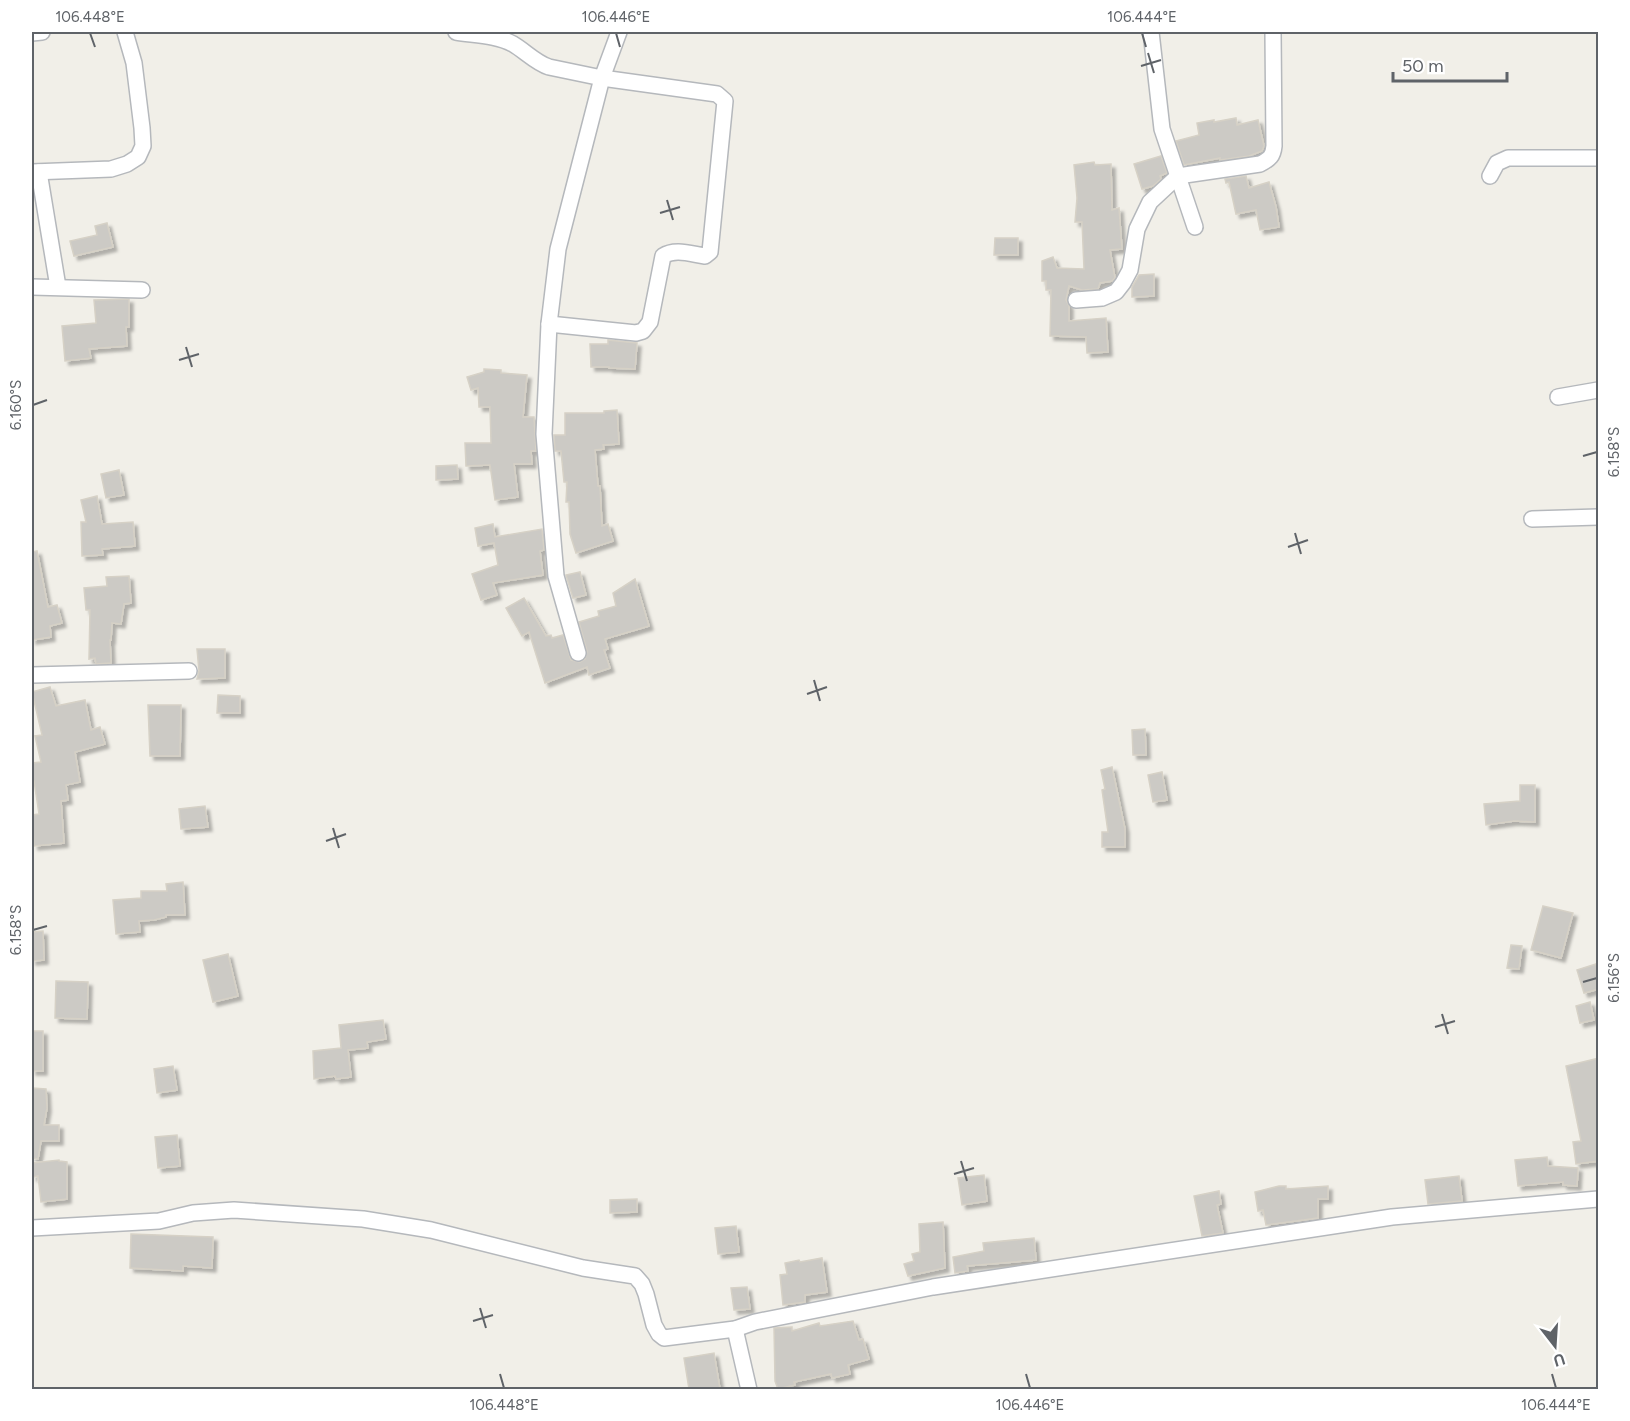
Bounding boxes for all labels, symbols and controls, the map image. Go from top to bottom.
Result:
text: 106.448°E [55,8,125,26]
text: 106.446°E [582,8,650,26]
text: 106.444°E [1107,8,1177,26]
scale bar [1393,45,1507,83]
text: 50 m [1402,55,1444,77]
text: 6.160°S [7,380,25,430]
text: 6.158°S [1605,427,1623,477]
text: 6.158°S [7,905,25,955]
text: 6.156°S [1605,953,1623,1003]
north arrow [1525,1316,1585,1376]
text: U [1551,1349,1567,1371]
text: 106.448°E [469,1396,539,1414]
text: 106.446°E [996,1396,1064,1414]
text: 106.444°E [1521,1396,1591,1414]

